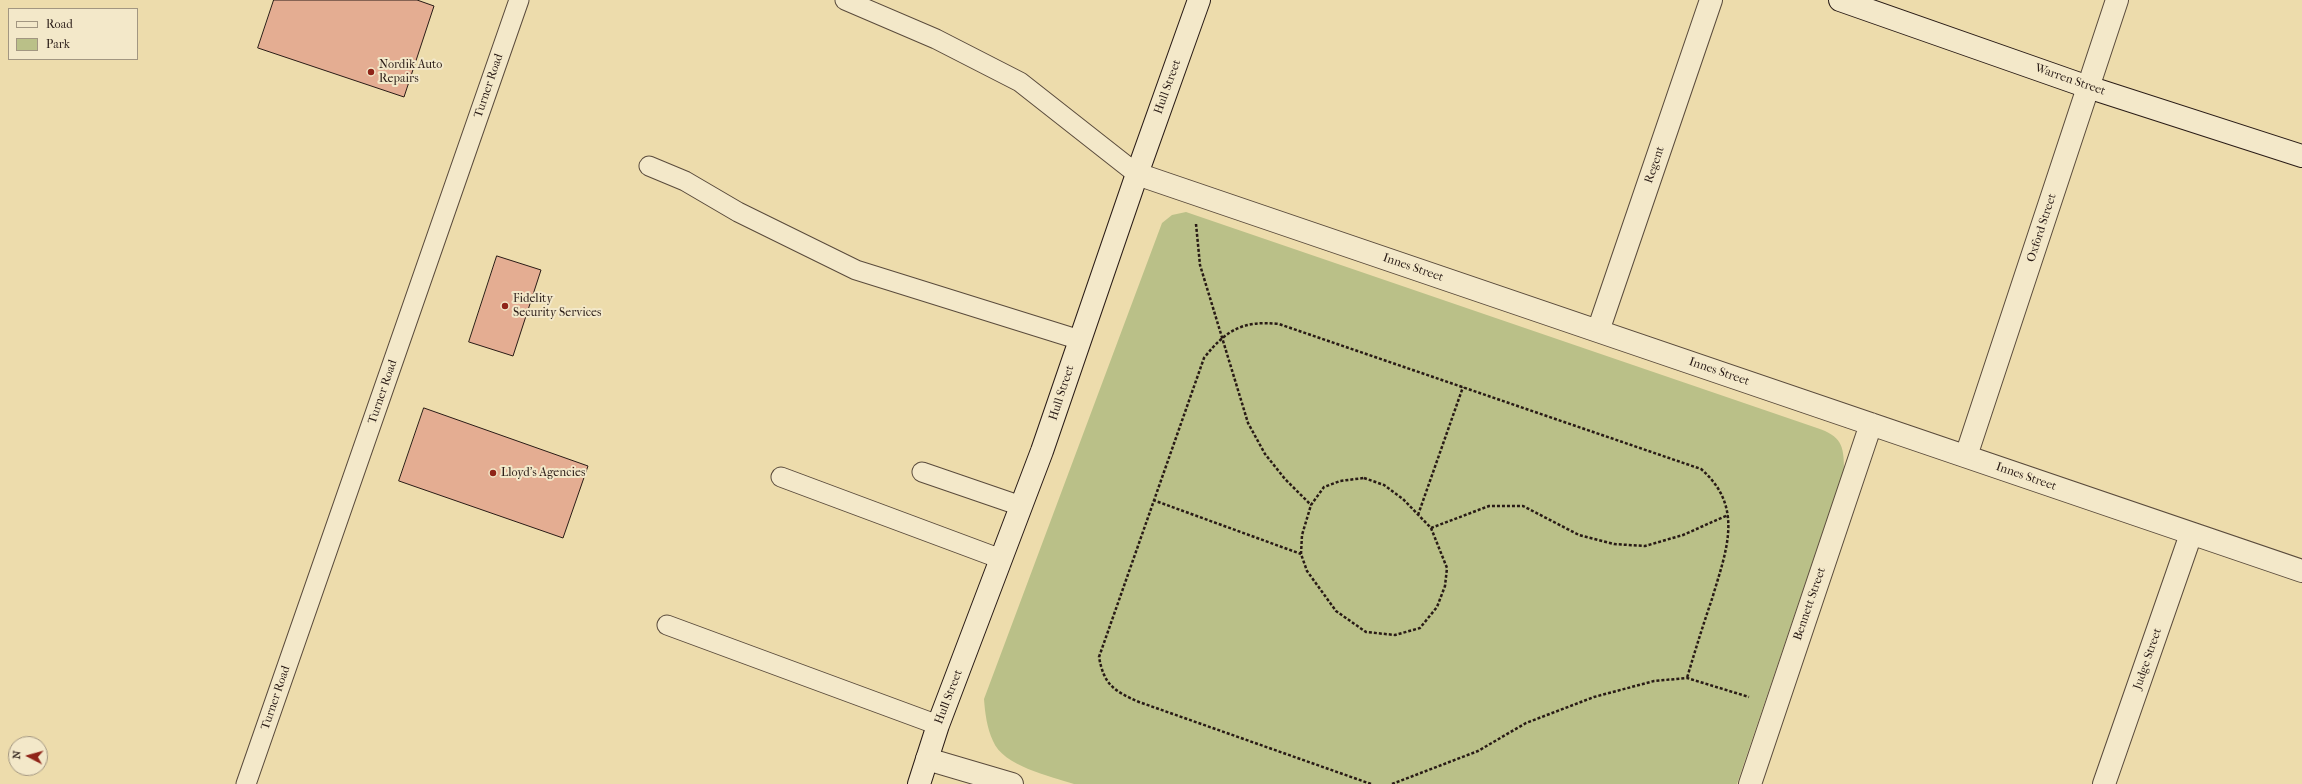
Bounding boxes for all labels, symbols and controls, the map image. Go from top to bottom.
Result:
legend [8,8,138,60]
text: Road [46,17,73,31]
text: Park [46,37,70,51]
street label: Turner Road [471,52,507,120]
place label: Nordik Auto Repairs [379,58,442,86]
street label: Hull Street [1151,58,1185,116]
street label: Warren Street [2033,61,2107,99]
marker: Nordik Auto Repairs [366,67,376,77]
street label: Regent [1642,145,1668,185]
street label: Oxford Street [2024,192,2060,264]
street label: Innes Street [1381,251,1445,285]
place label: Fidelity Security Services [513,292,601,320]
marker: Fidelity Security Services [500,301,510,311]
street label: Innes Street [1687,355,1751,389]
street label: Turner Road [365,358,401,426]
street label: Hull Street [1046,364,1078,422]
street label: Innes Street [1994,460,2058,494]
place label: Lloyd's Agencies [501,466,585,480]
marker: Lloyd's Agencies [488,468,498,478]
street label: Bennett Street [1791,566,1829,642]
street label: Judge Street [2131,626,2165,692]
street label: Turner Road [258,664,294,732]
street label: Hull Street [932,668,966,726]
north arrow [8,736,48,776]
text: N [10,750,23,760]

